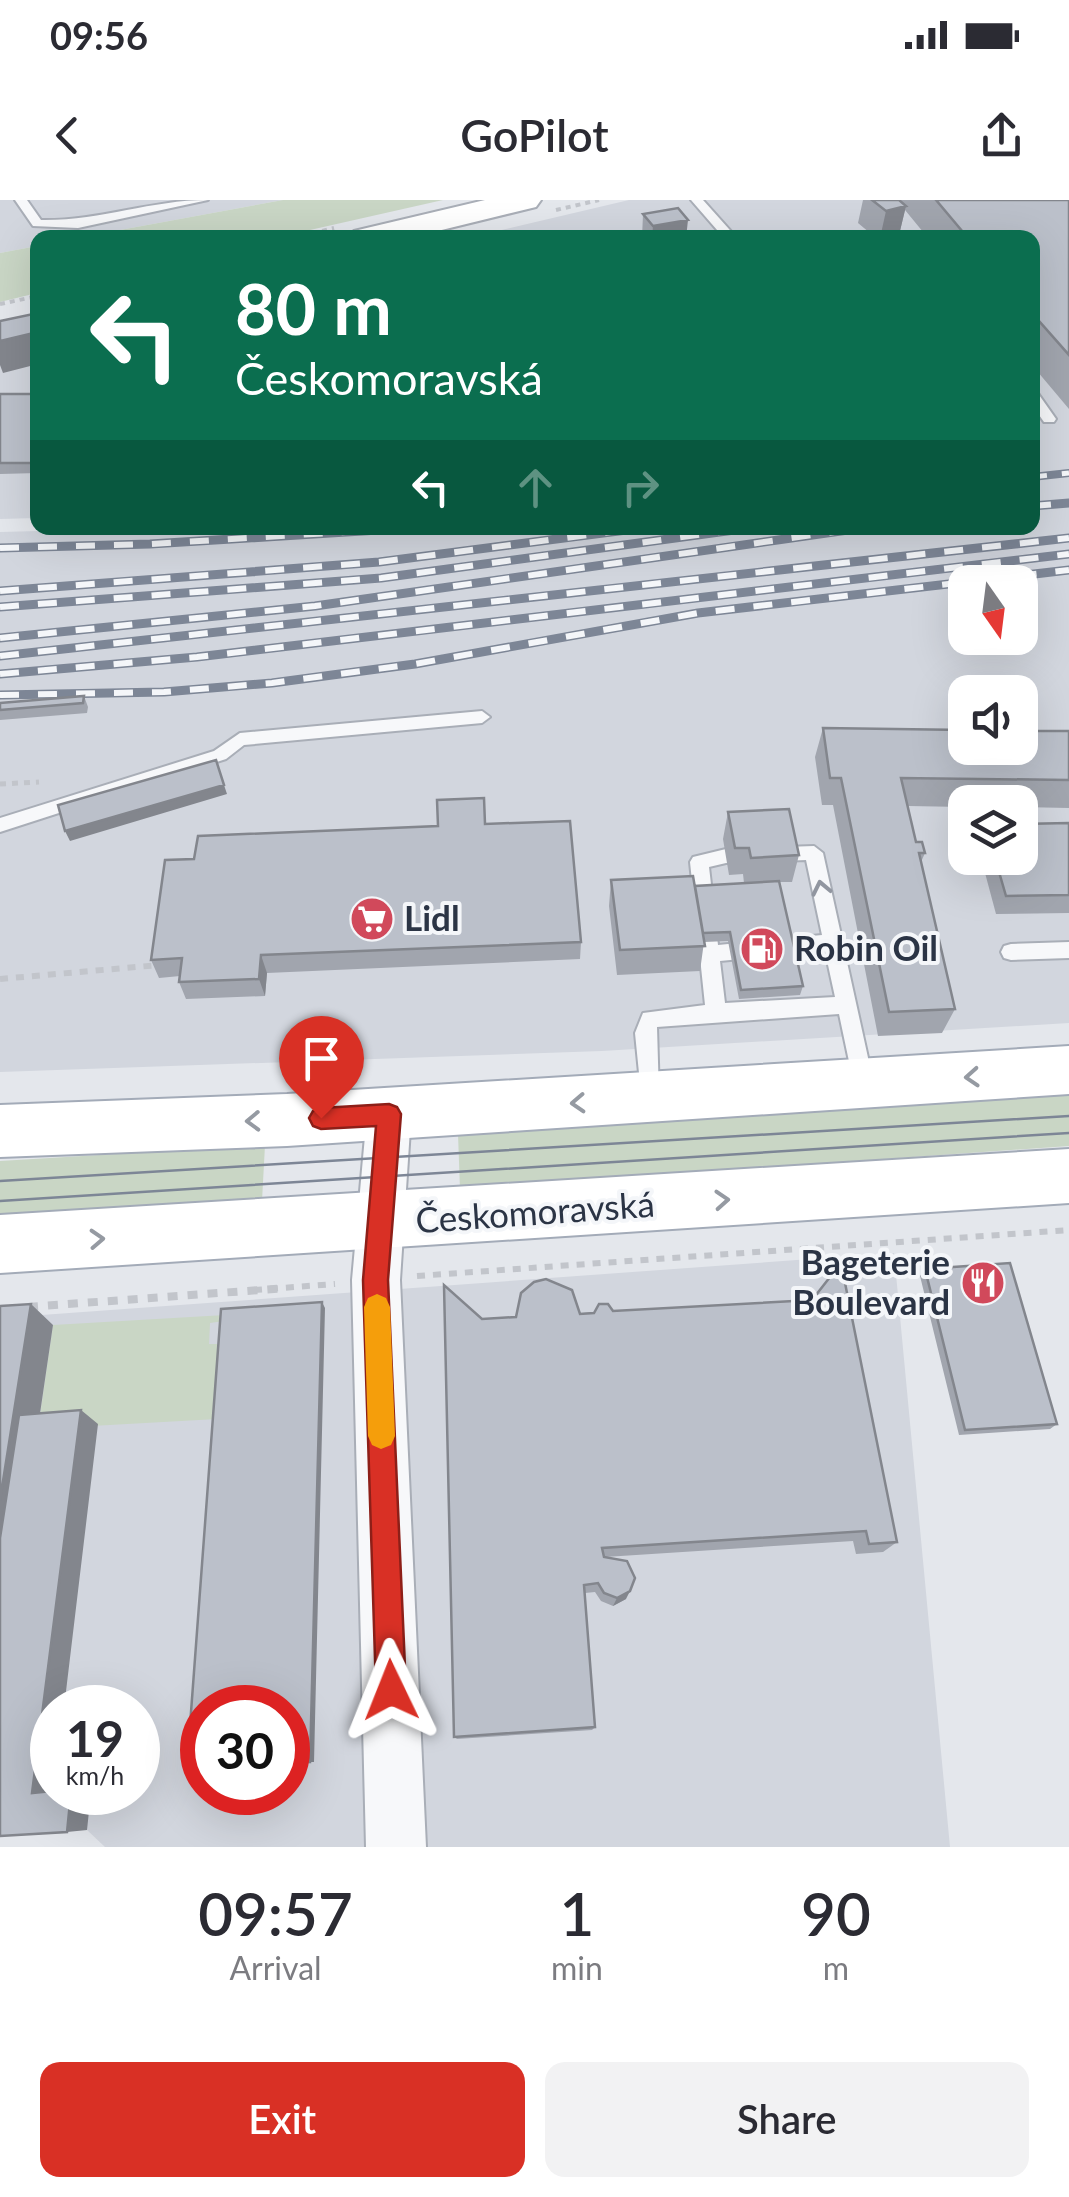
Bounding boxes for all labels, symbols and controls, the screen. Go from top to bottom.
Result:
text: 09:56 [50,12,148,58]
icon: back [40,108,95,163]
text: GoPilot [460,108,609,162]
icon: share [974,108,1029,163]
text: 80 m [235,266,392,350]
icon: left [70,270,200,400]
text: Českomoravská [235,351,543,405]
icon: left [403,460,458,515]
icon: ahead [508,460,563,515]
icon: right [613,460,668,515]
north arrow [948,565,1038,655]
map controls [948,565,1038,875]
button: sound [948,675,1038,765]
button: layers [948,785,1038,875]
one-way arrow [812,880,833,897]
supermarket icon: Lidl [349,896,395,942]
place label: Lidl [404,896,460,938]
fuel station icon: Robin Oil [739,926,785,972]
place label: Robin Oil [794,926,938,968]
pin [279,1016,364,1119]
icon: arrive [294,1031,349,1086]
one-way arrow [963,1066,979,1088]
one-way arrow [569,1092,585,1113]
one-way arrow [245,1111,261,1132]
street label: Českomoravská [414,1182,656,1240]
one-way arrow [714,1190,730,1211]
one-way arrow [90,1229,106,1250]
place label: Bageterie Boulevard [792,1240,950,1322]
restaurant icon: Bageterie Boulevard [960,1260,1006,1306]
position arrow [339,1638,443,1742]
speed limit sign: 30 [180,1685,310,1815]
text: 19 [66,1708,124,1768]
text: km/h [66,1760,124,1790]
text: 09:57 [198,1877,353,1949]
text: 1 [560,1877,594,1949]
text: 90 [801,1877,871,1949]
text: Arrival [229,1948,322,1987]
text: min [551,1948,603,1987]
text: m [823,1948,849,1987]
button: Exit [40,2062,525,2177]
button: Share [545,2062,1029,2177]

